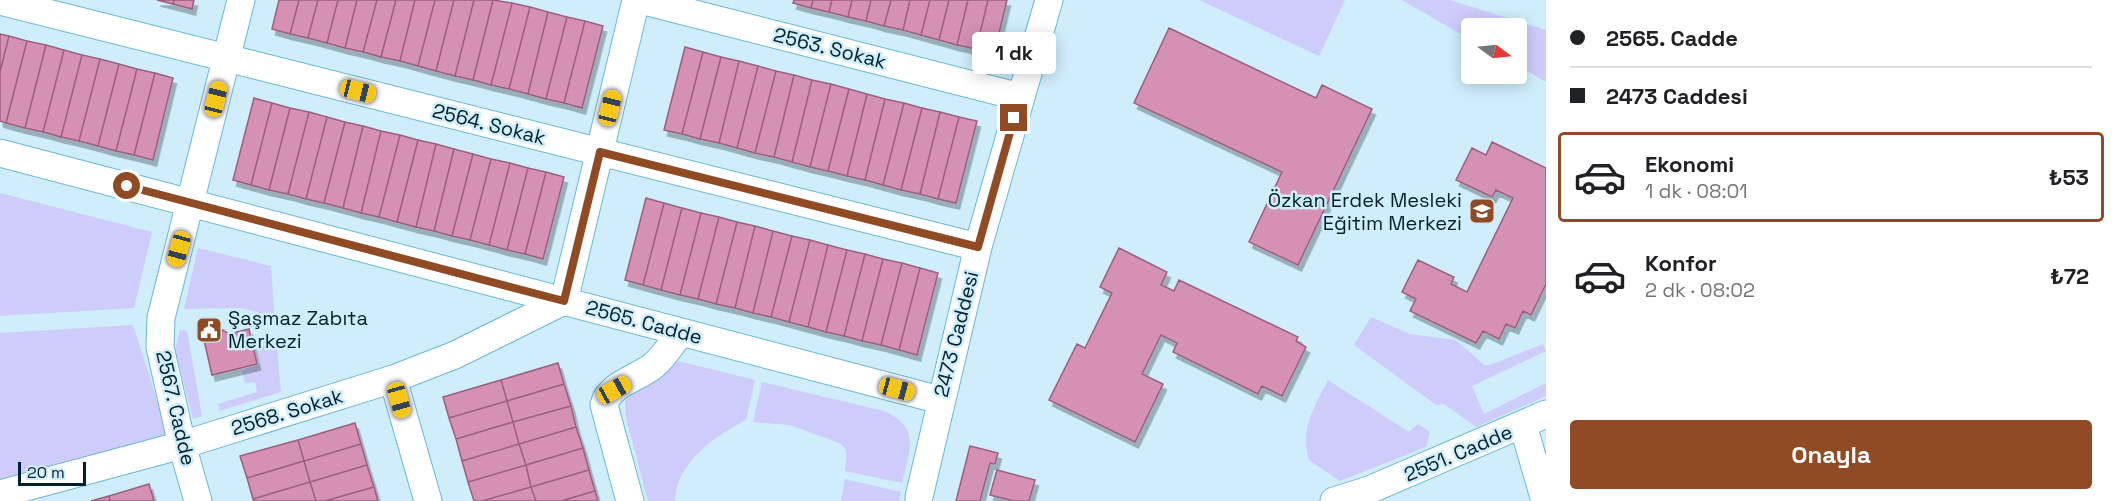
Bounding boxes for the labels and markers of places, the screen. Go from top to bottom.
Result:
place label: Özkan Erdek Mesleki Eğitim Merkezi [1268,187,1462,236]
school or university icon: Özkan Erdek Mesleki Eğitim Merkezi [1467,196,1497,226]
place label: Şaşmaz Zabıta Merkezi [228,305,368,354]
public building icon: Şaşmaz Zabıta Merkezi [194,315,224,345]

